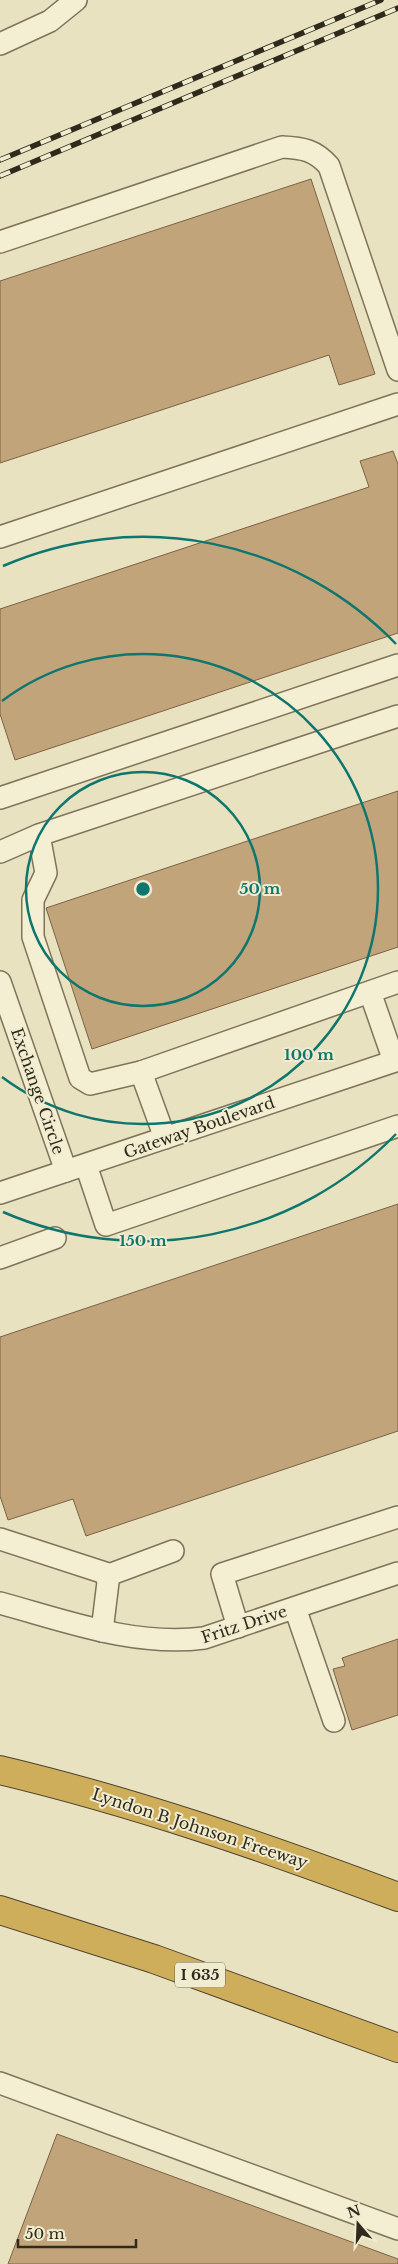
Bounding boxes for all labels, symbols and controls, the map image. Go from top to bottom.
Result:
text: 50 m [240,879,281,898]
centre of rings [134,880,152,898]
street label: Exchange Circle [7,1025,69,1157]
text: 100 m [284,1045,334,1064]
street label: Gateway Boulevard [121,1092,277,1162]
text: 150 m [119,1231,167,1250]
street label: Fritz Drive [199,1601,289,1647]
street label: Lyndon B Johnson Freeway [90,1784,311,1873]
road number: I 635 [175,1962,225,1988]
north arrow [333,2199,383,2249]
text: N [345,2201,363,2222]
scale bar [18,2216,135,2248]
text: 50 m [25,2224,65,2243]

